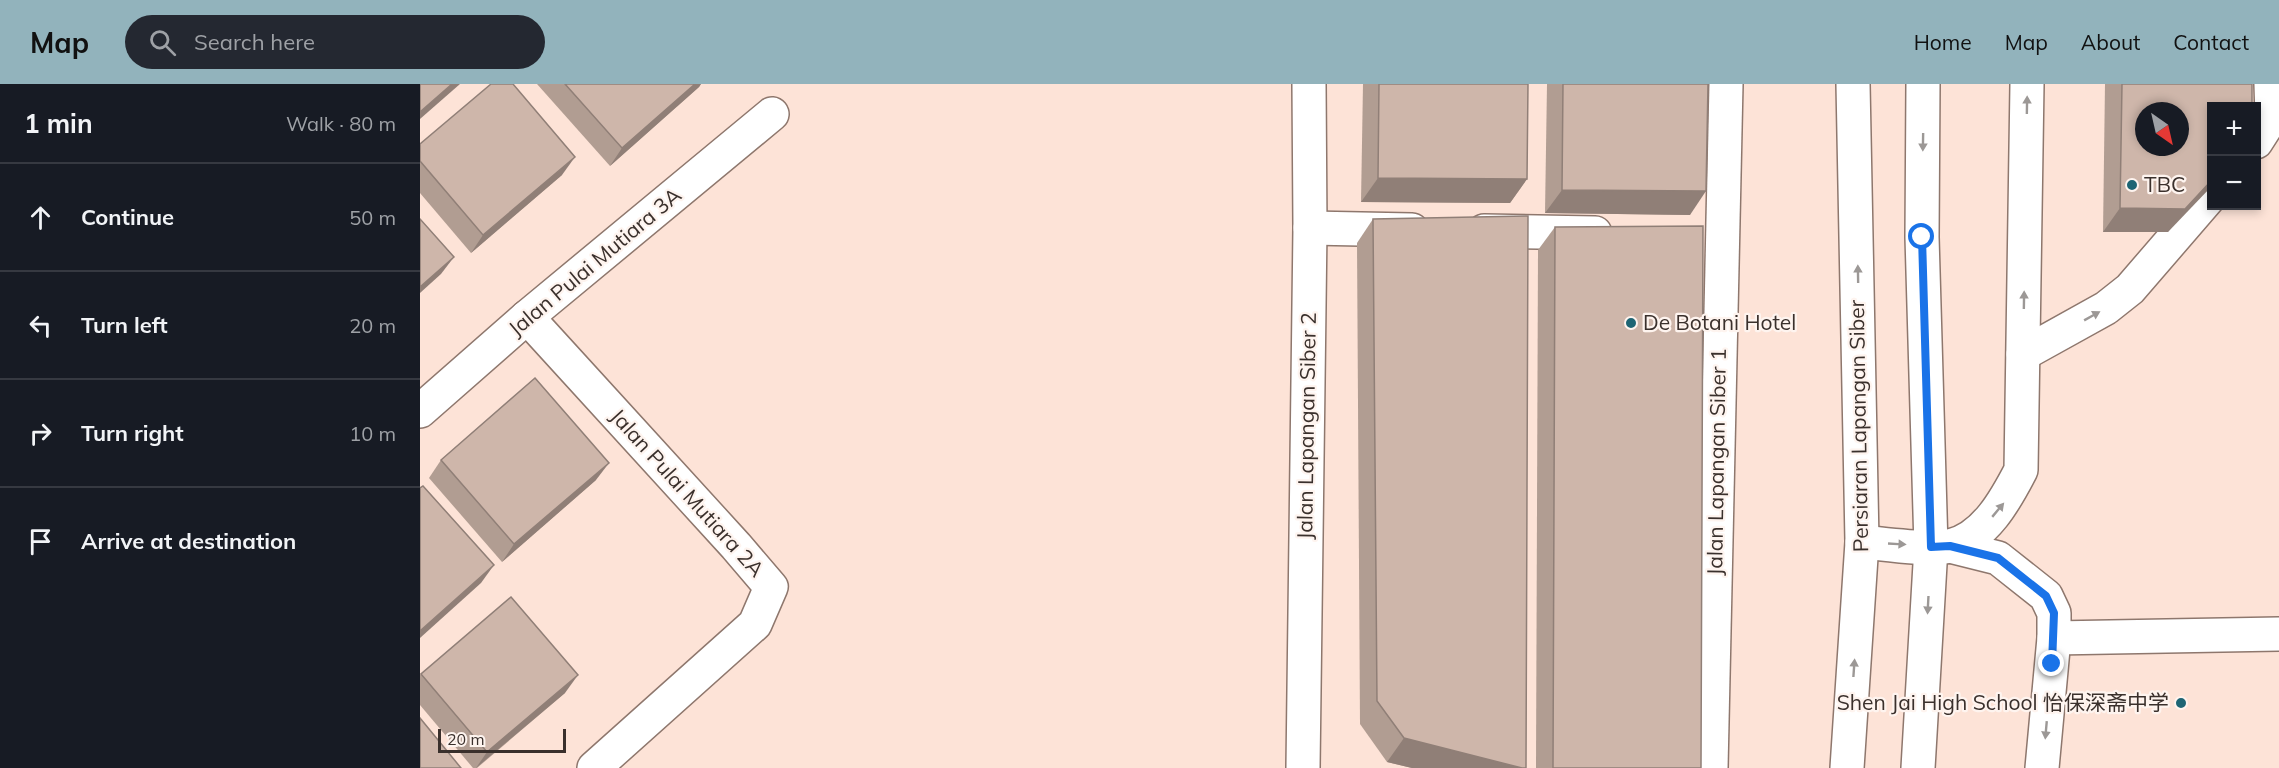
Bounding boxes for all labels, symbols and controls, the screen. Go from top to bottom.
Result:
search box [125,15,545,69]
text: Map [30,25,89,60]
icon: search [146,26,179,59]
text: Search here [194,28,315,56]
text: Home [1914,29,1972,55]
text: Map [2005,29,2048,55]
text: About [2081,29,2140,55]
text: Contact [2173,29,2249,55]
one-way arrow [2022,96,2032,115]
north arrow [2135,102,2189,156]
map controls [2207,102,2261,210]
button: + [2207,102,2261,156]
text: 1 min [24,107,93,140]
text: Walk · 80 m [286,111,396,136]
one-way arrow [1918,133,1928,152]
button: − [2207,156,2261,210]
place label: TBC [2144,171,2185,197]
marker: TBC [2125,178,2139,192]
street label: Jalan Pulai Mutiara 3A [503,181,686,341]
icon: ahead [24,201,57,234]
text: Continue [81,203,174,231]
text: 50 m [349,205,396,230]
route start [1908,223,1934,249]
one-way arrow [1853,264,1862,283]
one-way arrow [2019,291,2028,310]
street label: Persiaran Lapangan Siber [1843,299,1873,552]
icon: left [24,309,57,342]
place label: De Botani Hotel [1643,309,1796,335]
one-way arrow [2084,310,2100,321]
text: Turn left [81,311,168,339]
street label: Jalan Lapangan Siber 2 [1291,312,1321,540]
text: 20 m [349,313,396,338]
marker: De Botani Hotel [1624,316,1638,330]
street label: Jalan Lapangan Siber 1 [1701,348,1731,576]
street label: Jalan Pulai Mutiara 2A [605,403,770,582]
icon: right [24,417,57,450]
text: Turn right [81,419,184,447]
text: 10 m [349,421,396,446]
one-way arrow [1991,502,2004,518]
icon: arrive [24,525,57,558]
text: Arrive at destination [81,527,296,555]
one-way arrow [1887,540,1906,549]
one-way arrow [1923,595,1933,614]
route end [2038,650,2064,676]
one-way arrow [1849,658,1858,677]
place label: Shen Jai High School 怡保深斋中学 [1837,689,2169,715]
marker: Shen Jai High School 怡保深斋中学 [2174,696,2188,710]
one-way arrow [2041,721,2051,740]
scale bar [438,726,566,754]
text: 20 m [447,729,484,749]

